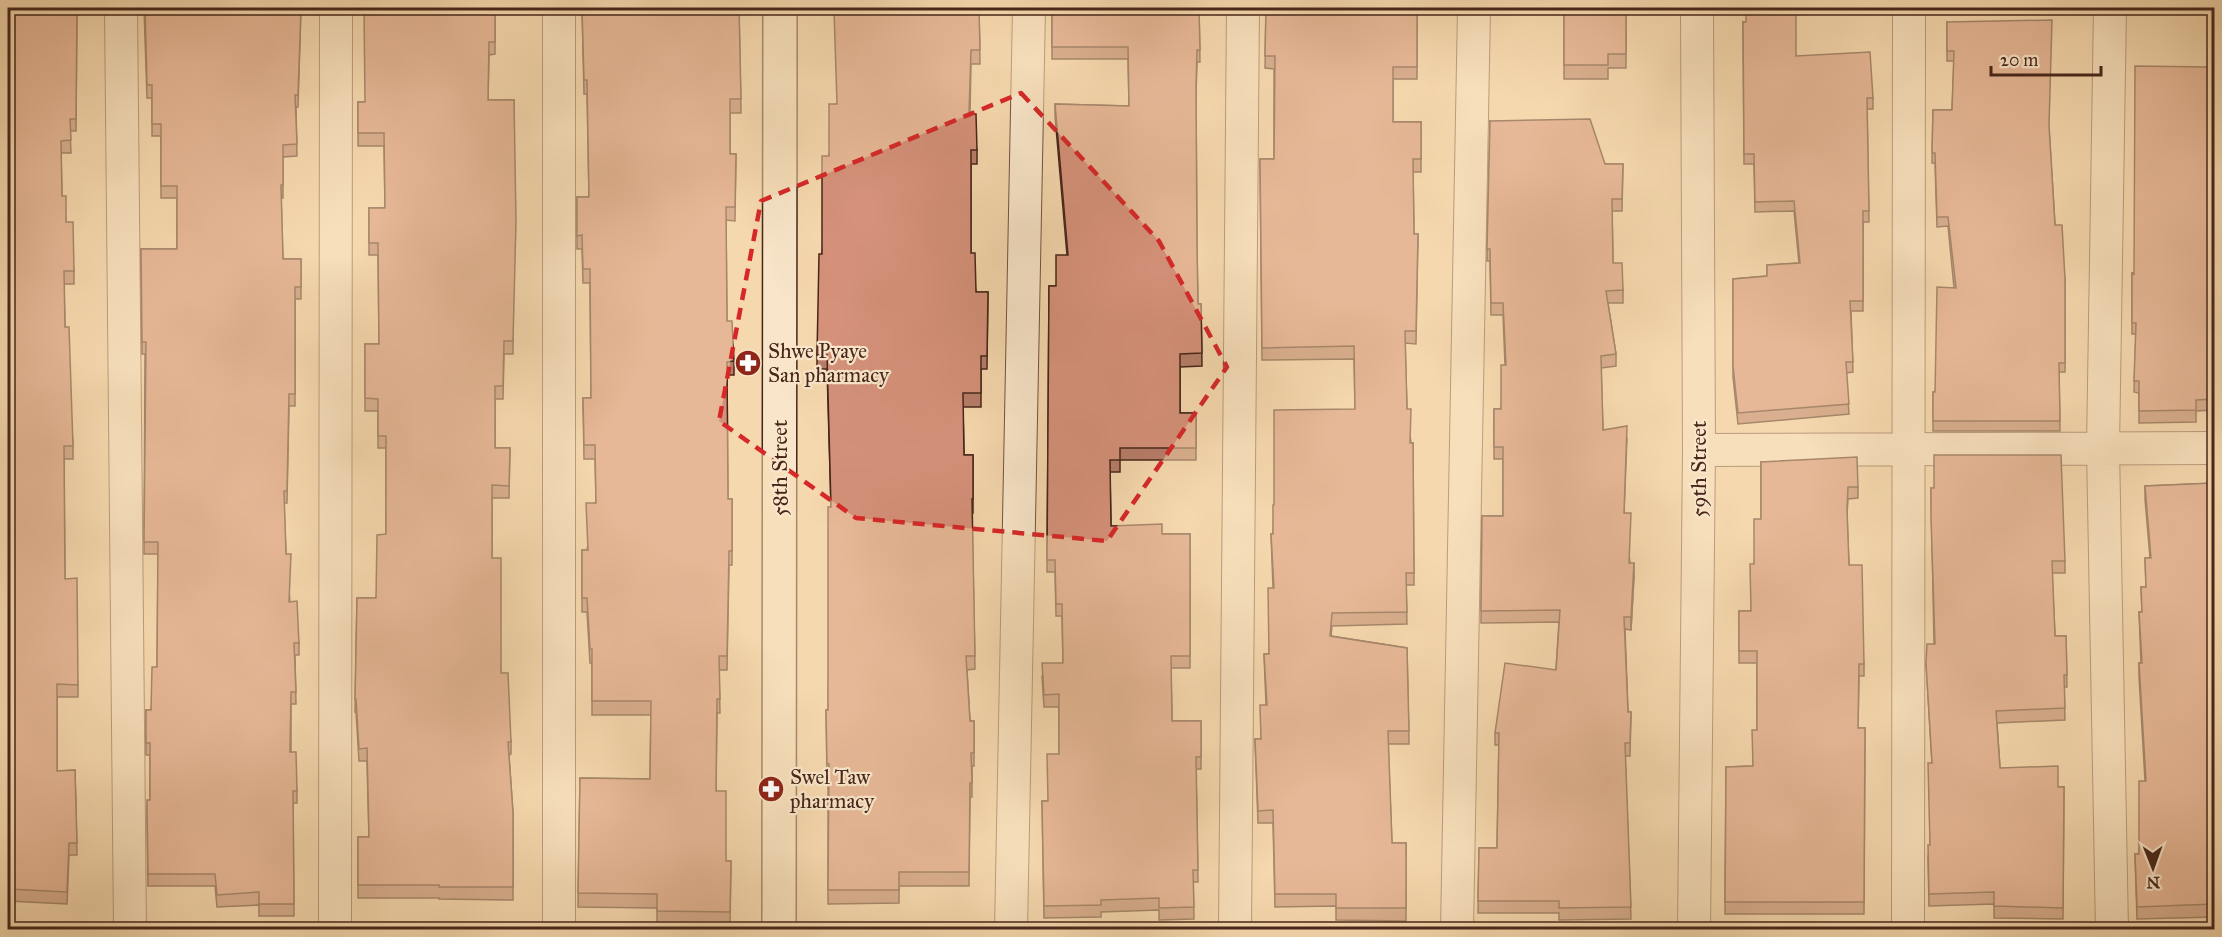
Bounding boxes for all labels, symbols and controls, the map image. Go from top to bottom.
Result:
scale bar [1991,39,2100,77]
text: 20 m [2000,49,2038,71]
place label: Shwe Pyaye San pharmacy [768,338,890,388]
pharmacy icon: Shwe Pyaye San pharmacy [733,348,763,378]
street label: 58th Street [767,419,793,516]
street label: 59th Street [1686,420,1712,517]
place label: Swel Taw pharmacy [789,764,875,814]
pharmacy icon: Swel Taw pharmacy [756,774,786,804]
north arrow [2123,838,2183,898]
text: N [2146,873,2160,892]

